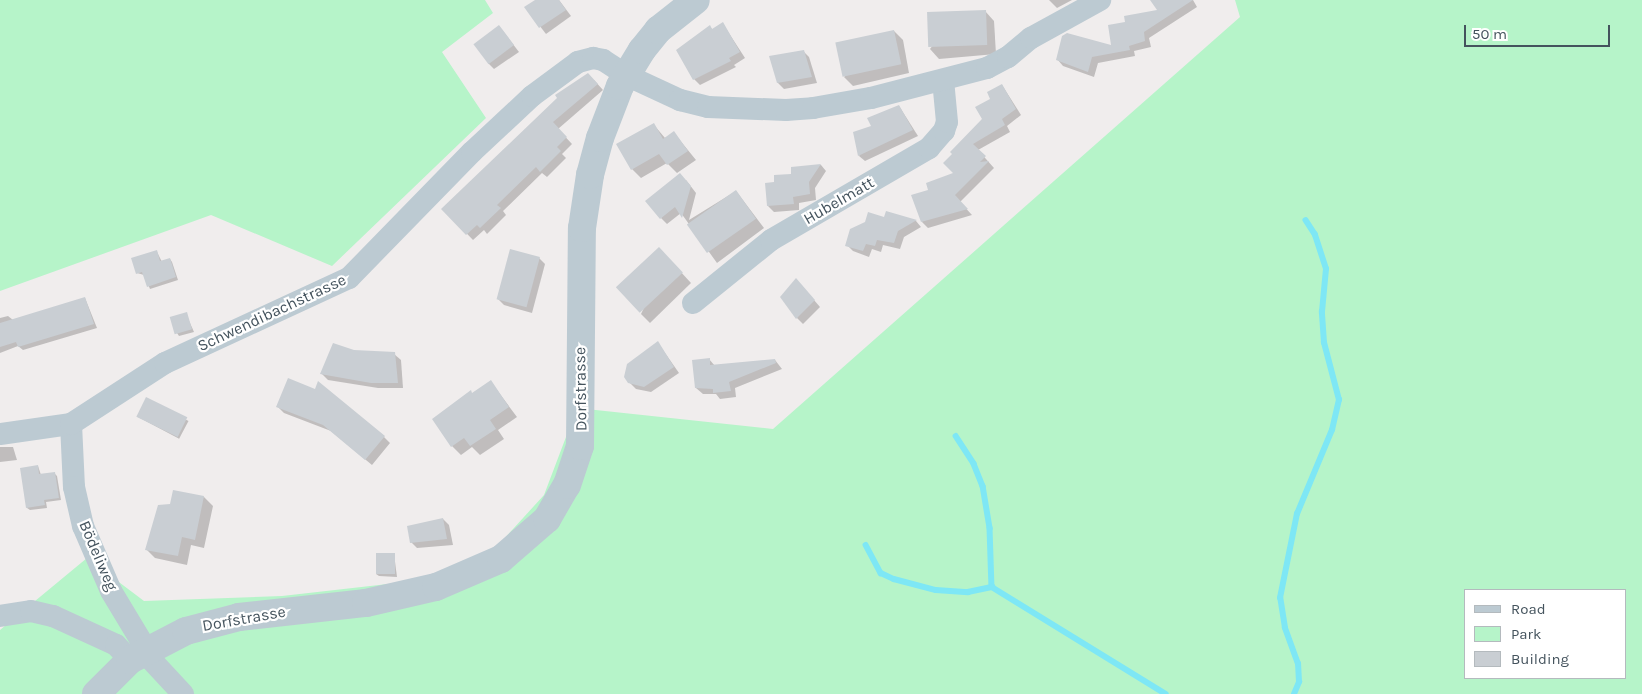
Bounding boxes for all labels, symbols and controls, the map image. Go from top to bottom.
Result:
scale bar [1467,15,1613,47]
text: 50 m [1472,25,1507,43]
street label: Hubelmatt [800,173,878,229]
street label: Schwendibachstrasse [195,270,349,356]
street label: Dorfstrasse [571,347,591,431]
street label: Bödeliweg [75,518,121,594]
legend [1464,589,1627,679]
text: Road [1511,600,1546,618]
street label: Dorfstrasse [201,602,287,636]
text: Park [1511,625,1541,643]
text: Building [1511,650,1569,668]

